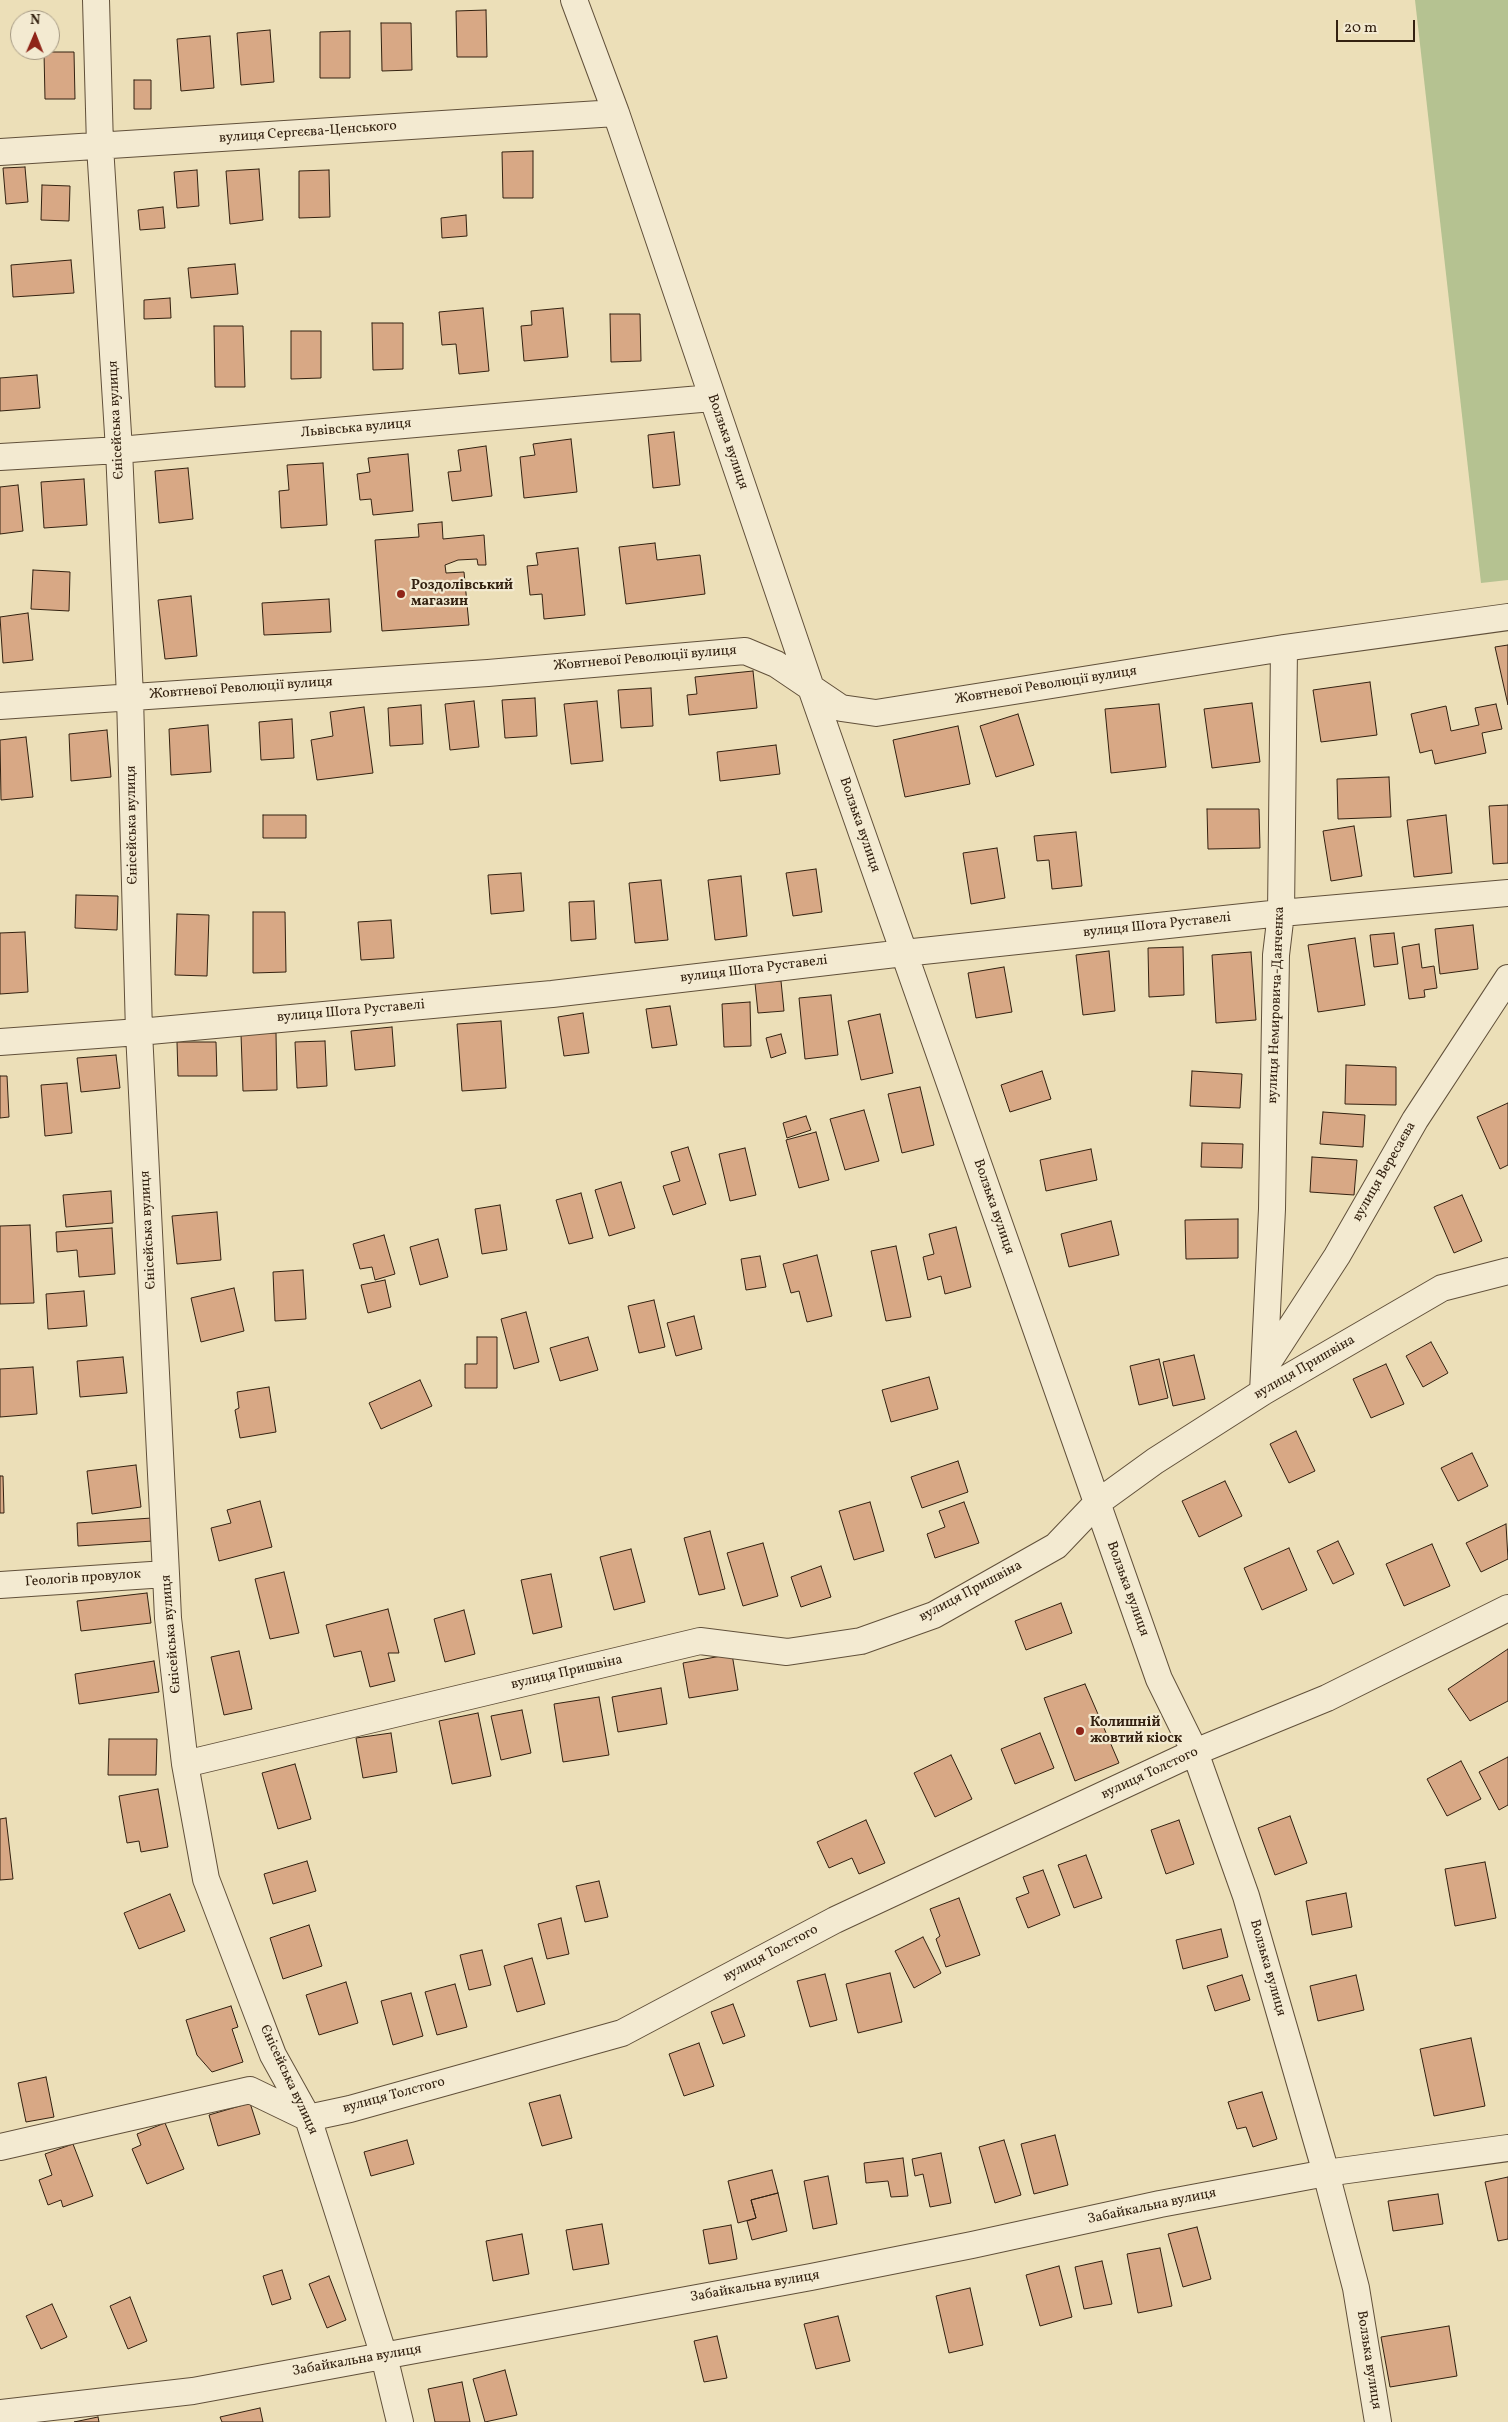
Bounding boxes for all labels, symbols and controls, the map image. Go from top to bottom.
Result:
north arrow [10,10,60,60]
scale bar [1338,10,1417,42]
text: N [30,11,40,30]
text: 20 m [1344,18,1377,39]
street label: вулиця Сергєєва-Ценського [219,118,397,148]
street label: Єнісейська вулиця [105,360,129,480]
street label: Волзька вулиця [703,392,751,492]
street label: Львівська вулиця [300,416,412,442]
place label: Роздолівський магазин [411,578,513,610]
marker: Роздолівський магазин [395,588,407,600]
street label: Жовтневої Революції вулиця [553,643,737,675]
street label: Жовтневої Революції вулиця [954,663,1138,709]
street label: Жовтневої Революції вулиця [149,674,333,704]
street label: Єнісейська вулиця [124,765,142,885]
street label: Волзька вулиця [835,775,883,875]
street label: вулиця Немировича-Данченка [1265,906,1289,1104]
street label: вулиця Шота Руставелі [1082,910,1232,942]
street label: вулиця Шота Руставелі [679,953,829,987]
street label: вулиця Шота Руставелі [276,997,426,1027]
street label: вулиця Вересаєва [1350,1119,1420,1225]
street label: Волзька вулиця [969,1157,1017,1257]
street label: Єнісейська вулиця [137,1170,161,1290]
street label: вулиця Пришвіна [1251,1332,1359,1404]
street label: Волзька вулиця [1102,1539,1152,1639]
street label: вулиця Пришвіна [917,1558,1025,1626]
street label: Геологів провулок [24,1567,142,1591]
street label: Єнісейська вулиця [158,1574,186,1694]
street label: вулиця Пришвіна [510,1652,624,1694]
place label: Колишній жовтий кіоск [1090,1715,1182,1748]
marker: Колишній жовтий кіоск [1074,1725,1086,1737]
street label: вулиця Толстого [1099,1744,1201,1804]
street label: Волзька вулиця [1245,1918,1289,2018]
street label: вулиця Толстого [721,1922,821,1986]
street label: Єнісейська вулиця [255,2023,321,2137]
street label: вулиця Толстого [341,2074,447,2118]
street label: Забайкальна вулиця [1086,2185,1218,2229]
street label: Забайкальна вулиця [689,2267,821,2307]
street label: Волзька вулиця [1352,2309,1384,2411]
street label: Забайкальна вулиця [291,2341,423,2381]

